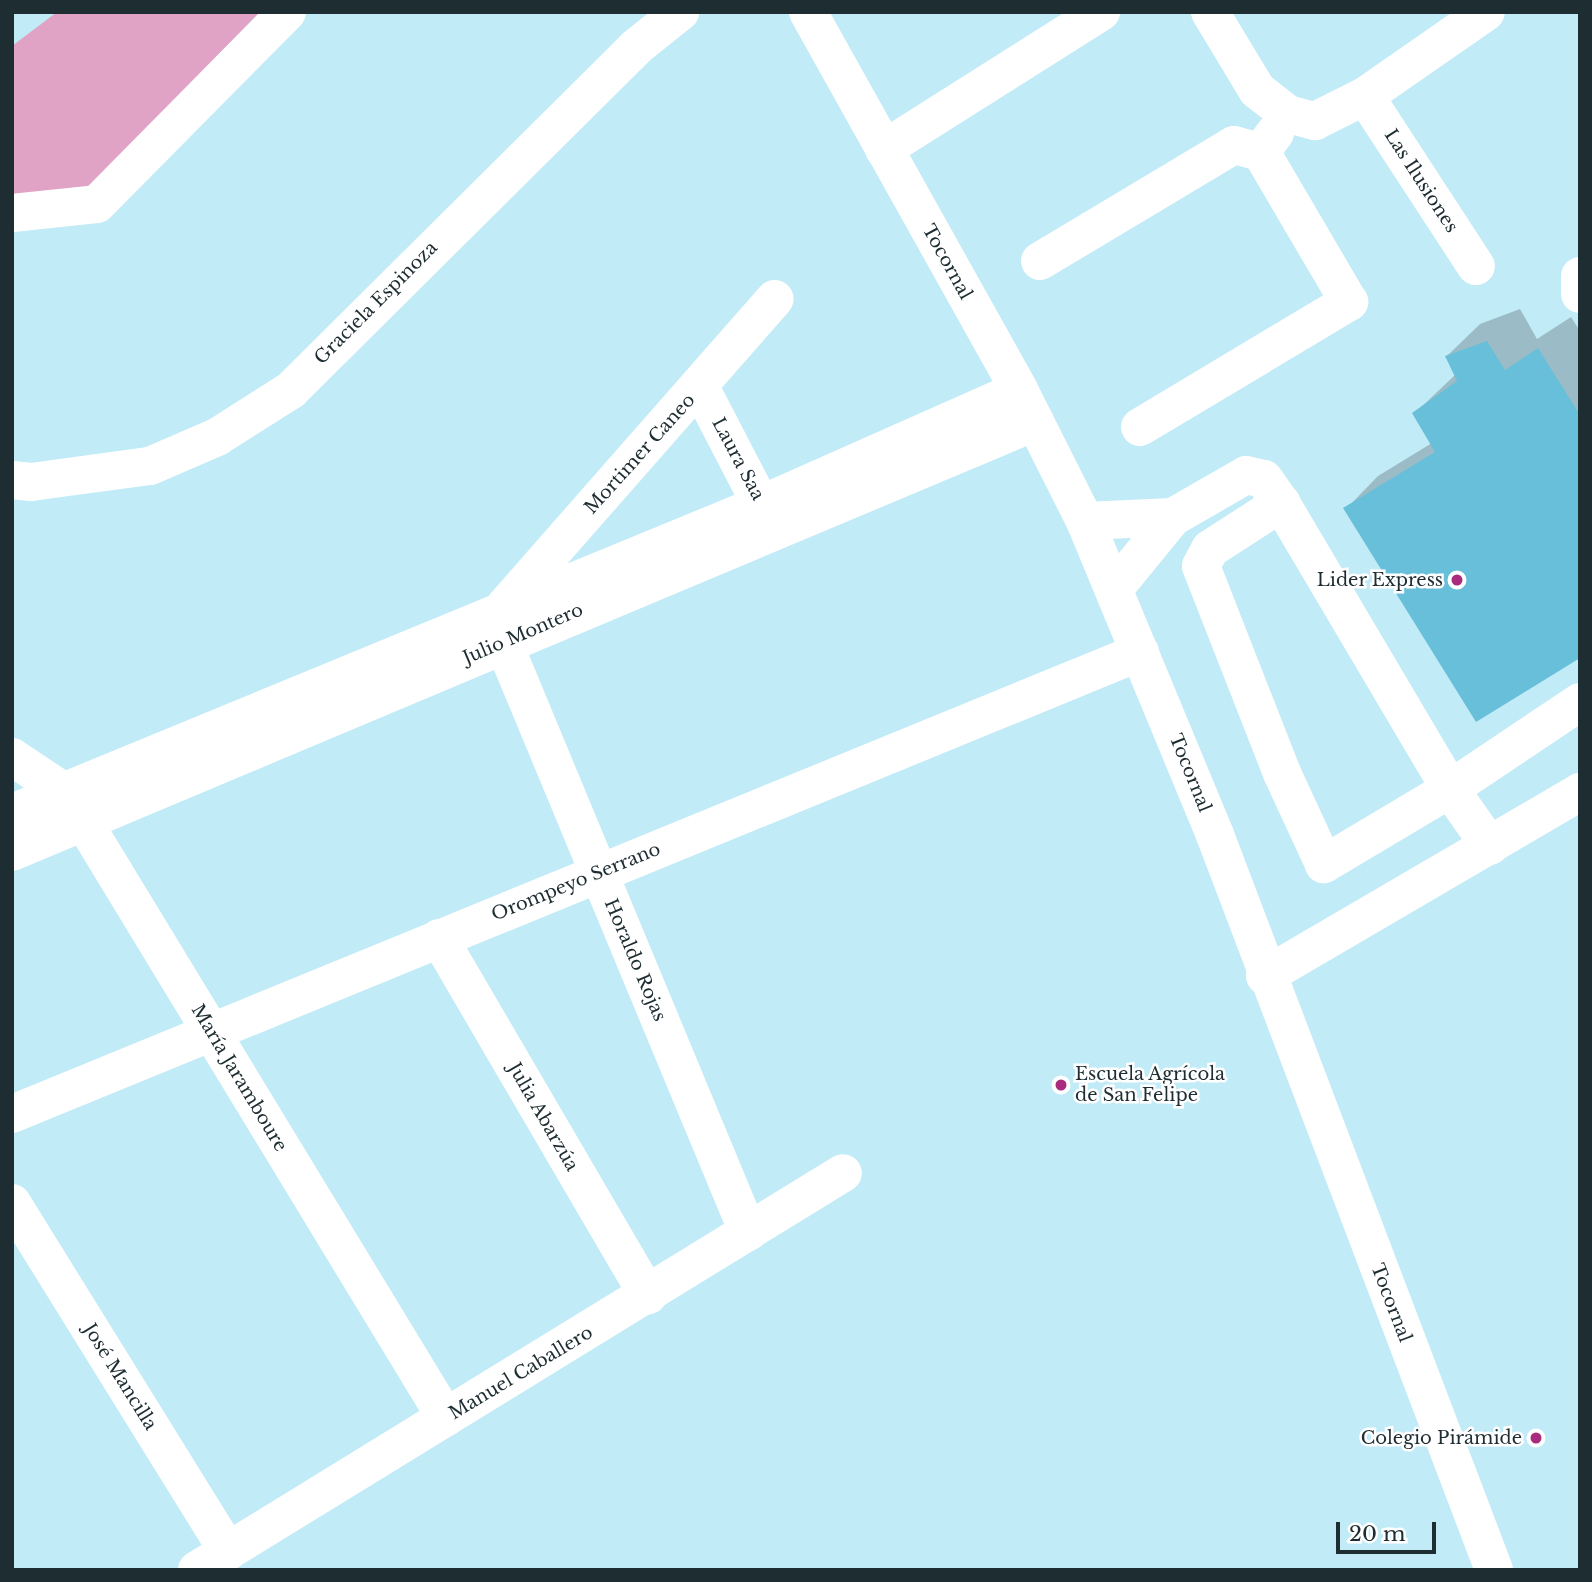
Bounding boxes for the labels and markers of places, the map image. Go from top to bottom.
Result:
place label: Lider Express [1316,569,1443,591]
marker: Lider Express [1449,572,1465,588]
place label: Escuela Agrícola de San Felipe [1075,1064,1226,1106]
marker: Escuela Agrícola de San Felipe [1053,1077,1069,1093]
place label: Colegio Pirámide [1361,1427,1522,1449]
marker: Colegio Pirámide [1528,1430,1544,1446]

